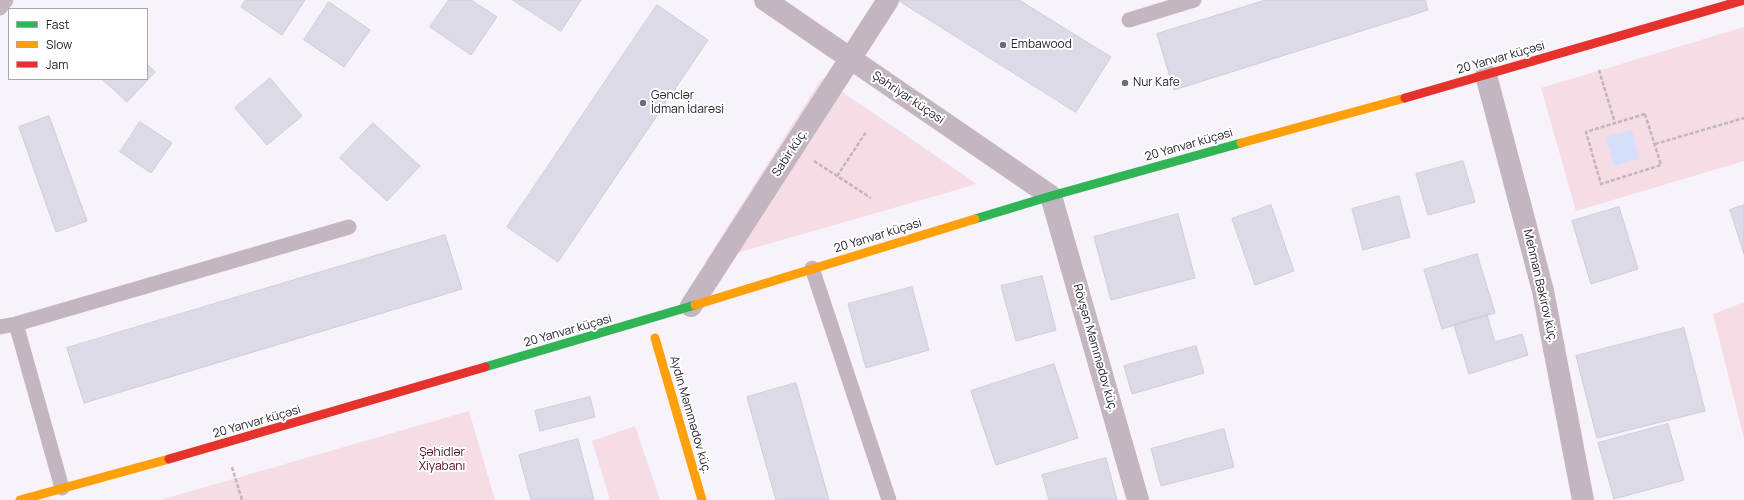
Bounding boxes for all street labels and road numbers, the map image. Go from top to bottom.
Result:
street label: 20 Yanvar küçəsi [1455,39,1547,77]
street label: Şəhriyar küçəsi [869,69,947,127]
street label: 20 Yanvar küçəsi [1143,126,1235,164]
street label: Sabir küç. [769,127,811,179]
street label: 20 Yanvar küçəsi [832,216,924,256]
street label: Mehman Bəkirov küç. [1520,228,1560,344]
street label: Rövşən Məmmədov küç. [1070,282,1120,414]
street label: 20 Yanvar küçəsi [522,312,614,350]
street label: Aydın Məmmədov küç. [666,354,714,476]
street label: 20 Yanvar küçəsi [211,403,303,441]

